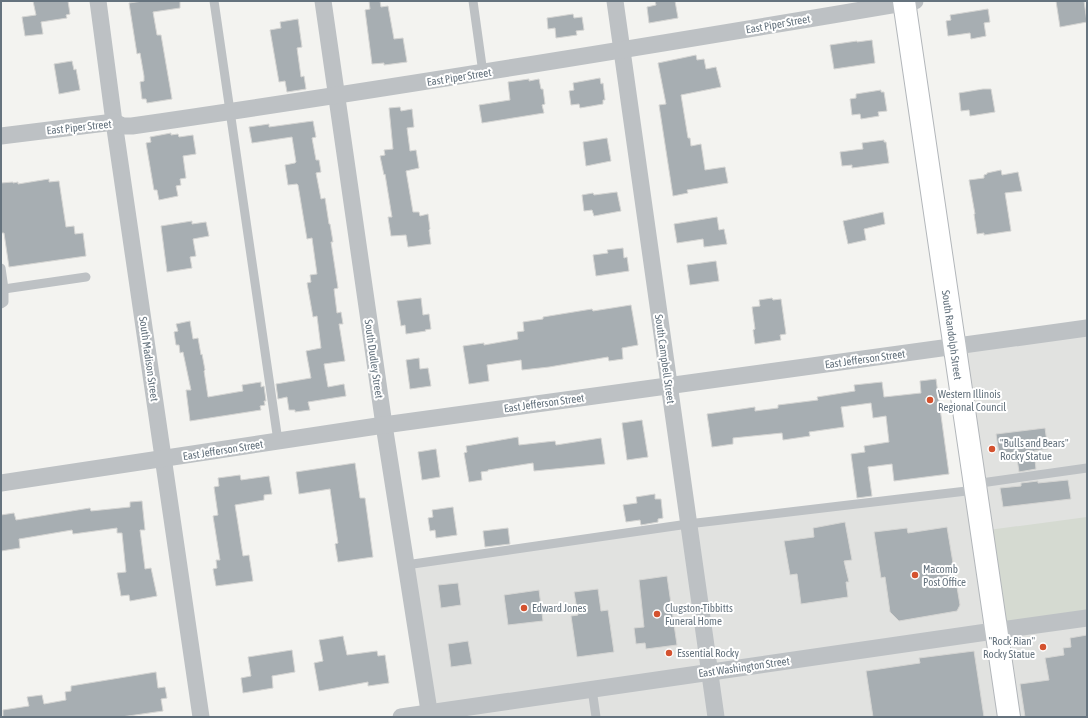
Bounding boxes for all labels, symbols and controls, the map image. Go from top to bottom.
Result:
street label: East Piper Street [745,12,811,36]
street label: East Piper Street [426,66,492,88]
street label: East Piper Street [46,118,112,136]
street label: South Randolph Street [940,289,964,381]
street label: South Campbell Street [653,314,677,404]
street label: South Madison Street [137,316,161,402]
street label: South Dudley Street [363,319,385,399]
street label: East Jefferson Street [824,347,906,371]
place label: Western Illinois Regional Council [938,388,1006,413]
street label: East Jefferson Street [503,391,585,415]
marker: Western Illinois Regional Council [925,395,935,405]
place label: "Bulls and Bears" Rocky Statue [1000,437,1069,462]
street label: East Jefferson Street [182,438,264,462]
marker: "Bulls and Bears" Rocky Statue [987,444,997,454]
place label: Macomb Post Office [923,563,966,588]
marker: Macomb Post Office [910,570,920,580]
place label: Edward Jones [532,602,586,614]
place label: Clugston-Tibbitts Funeral Home [665,602,733,627]
marker: Edward Jones [519,603,529,613]
marker: Clugston-Tibbitts Funeral Home [652,609,662,619]
place label: "Rock Rian" Rocky Statue [983,635,1035,660]
marker: "Rock Rian" Rocky Statue [1038,642,1048,652]
place label: Essential Rocky [677,647,740,659]
marker: Essential Rocky [664,648,674,658]
street label: East Washington Street [698,655,790,679]

